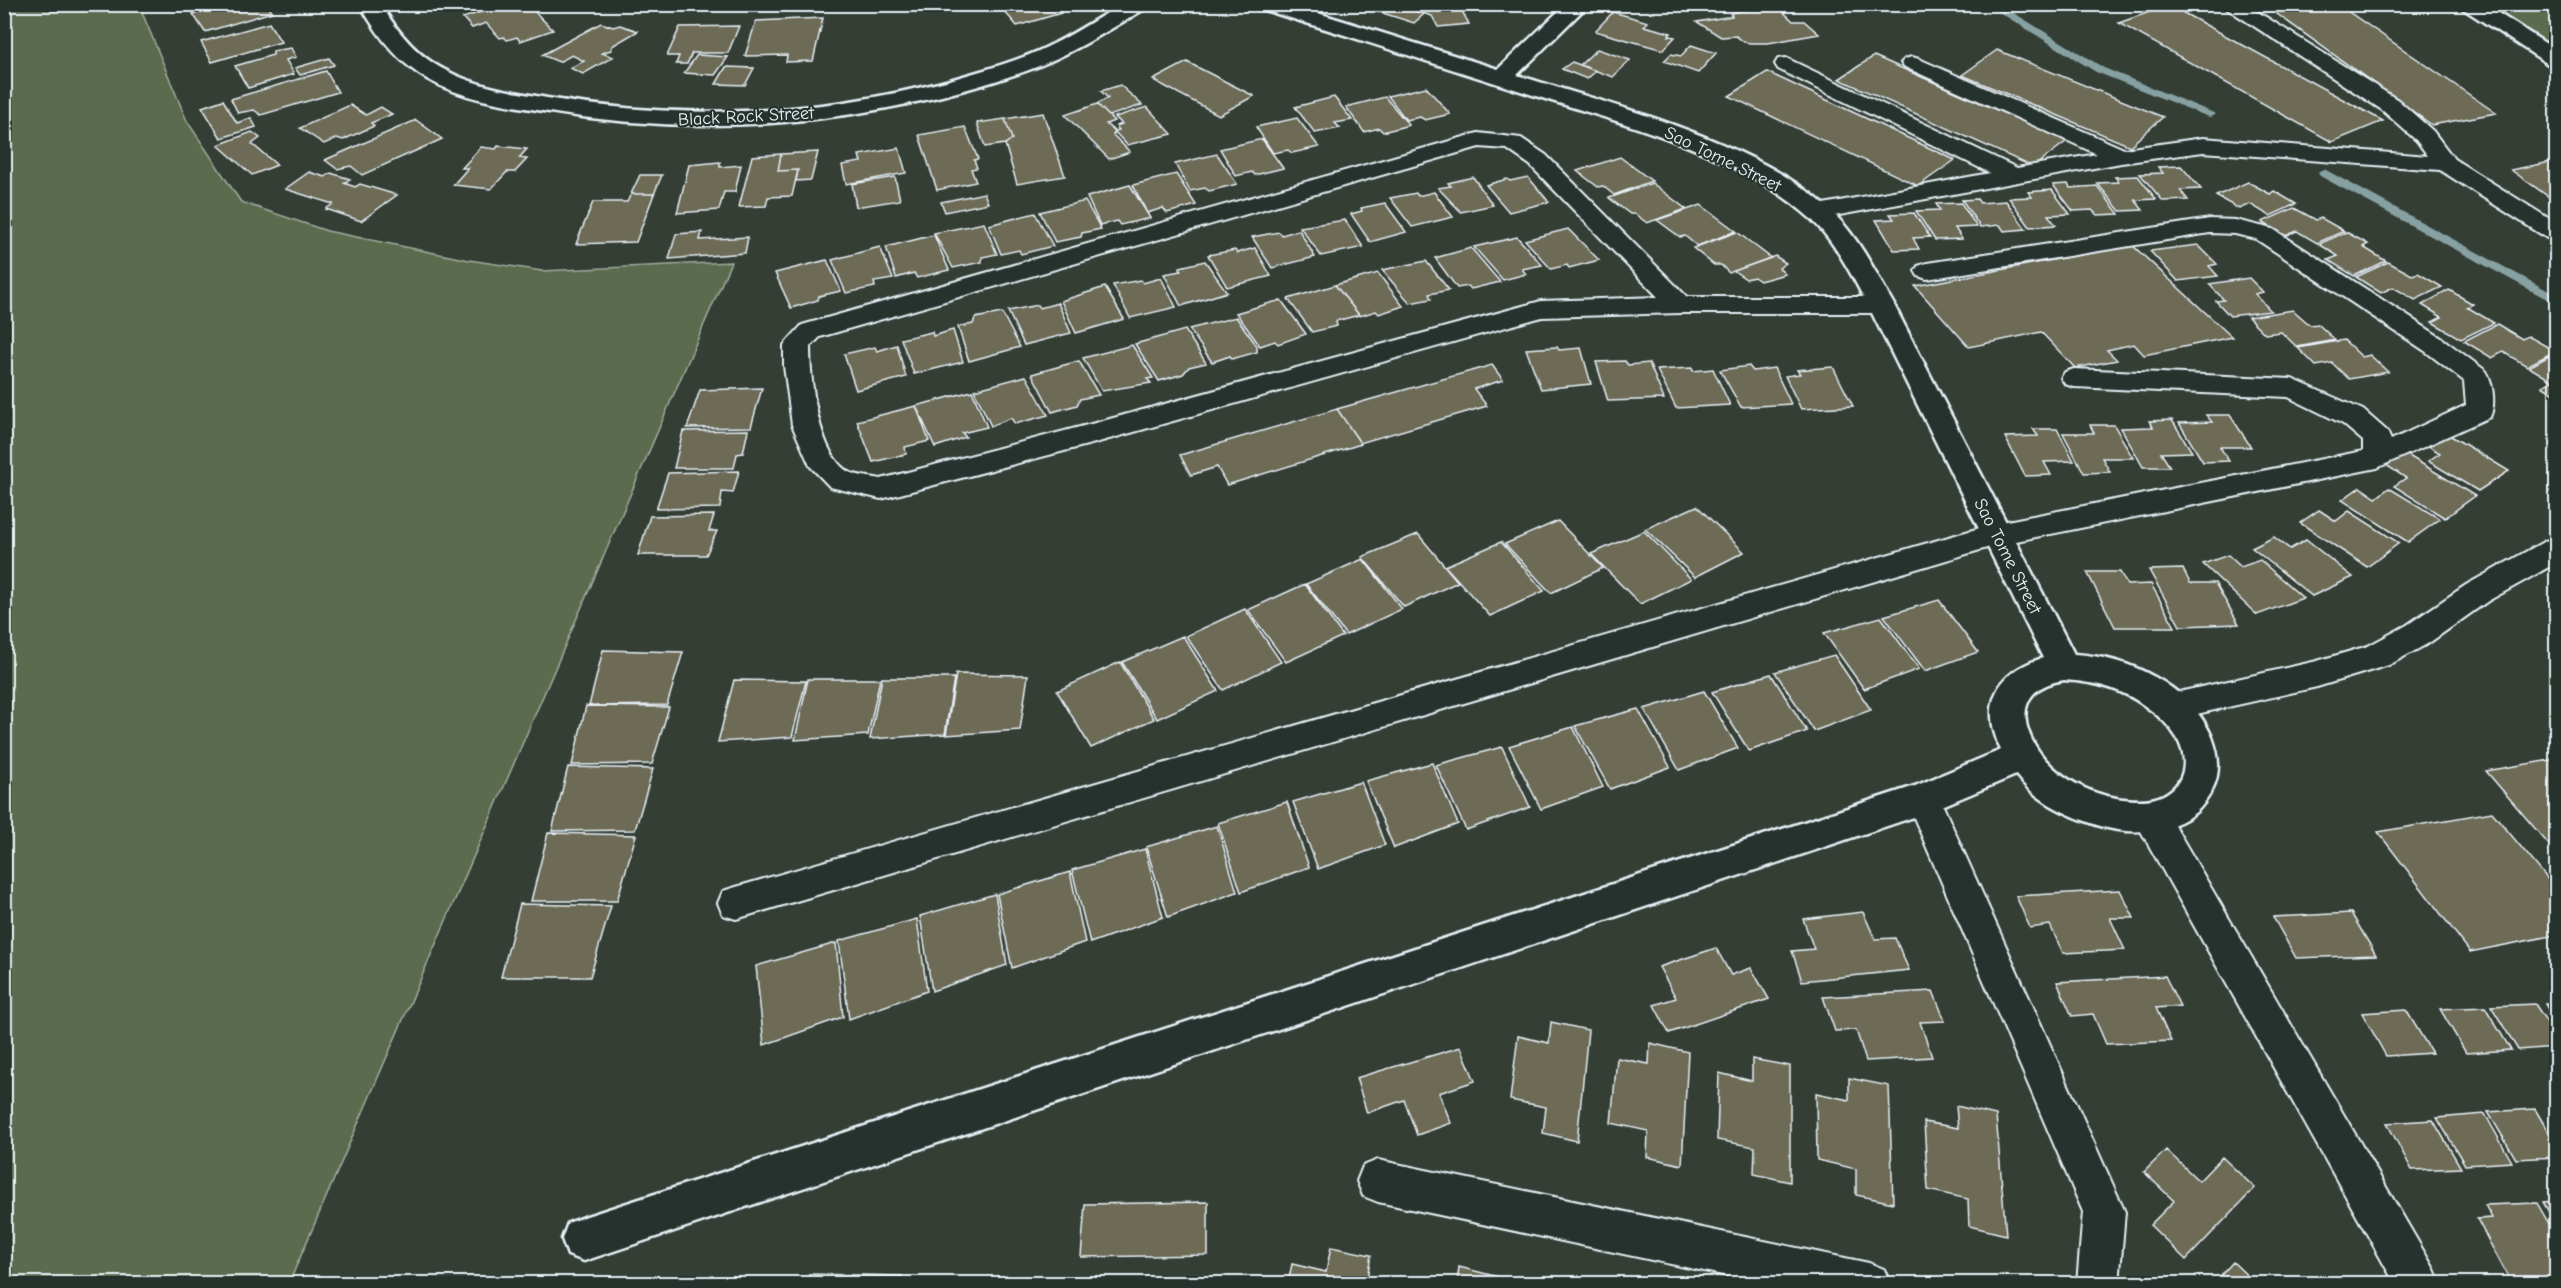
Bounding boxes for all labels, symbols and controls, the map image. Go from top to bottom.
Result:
street label: Black Rock Street [677,102,815,131]
street label: Sao Tome Street [1661,122,1785,197]
street label: Sao Tome Street [1969,495,2046,618]

